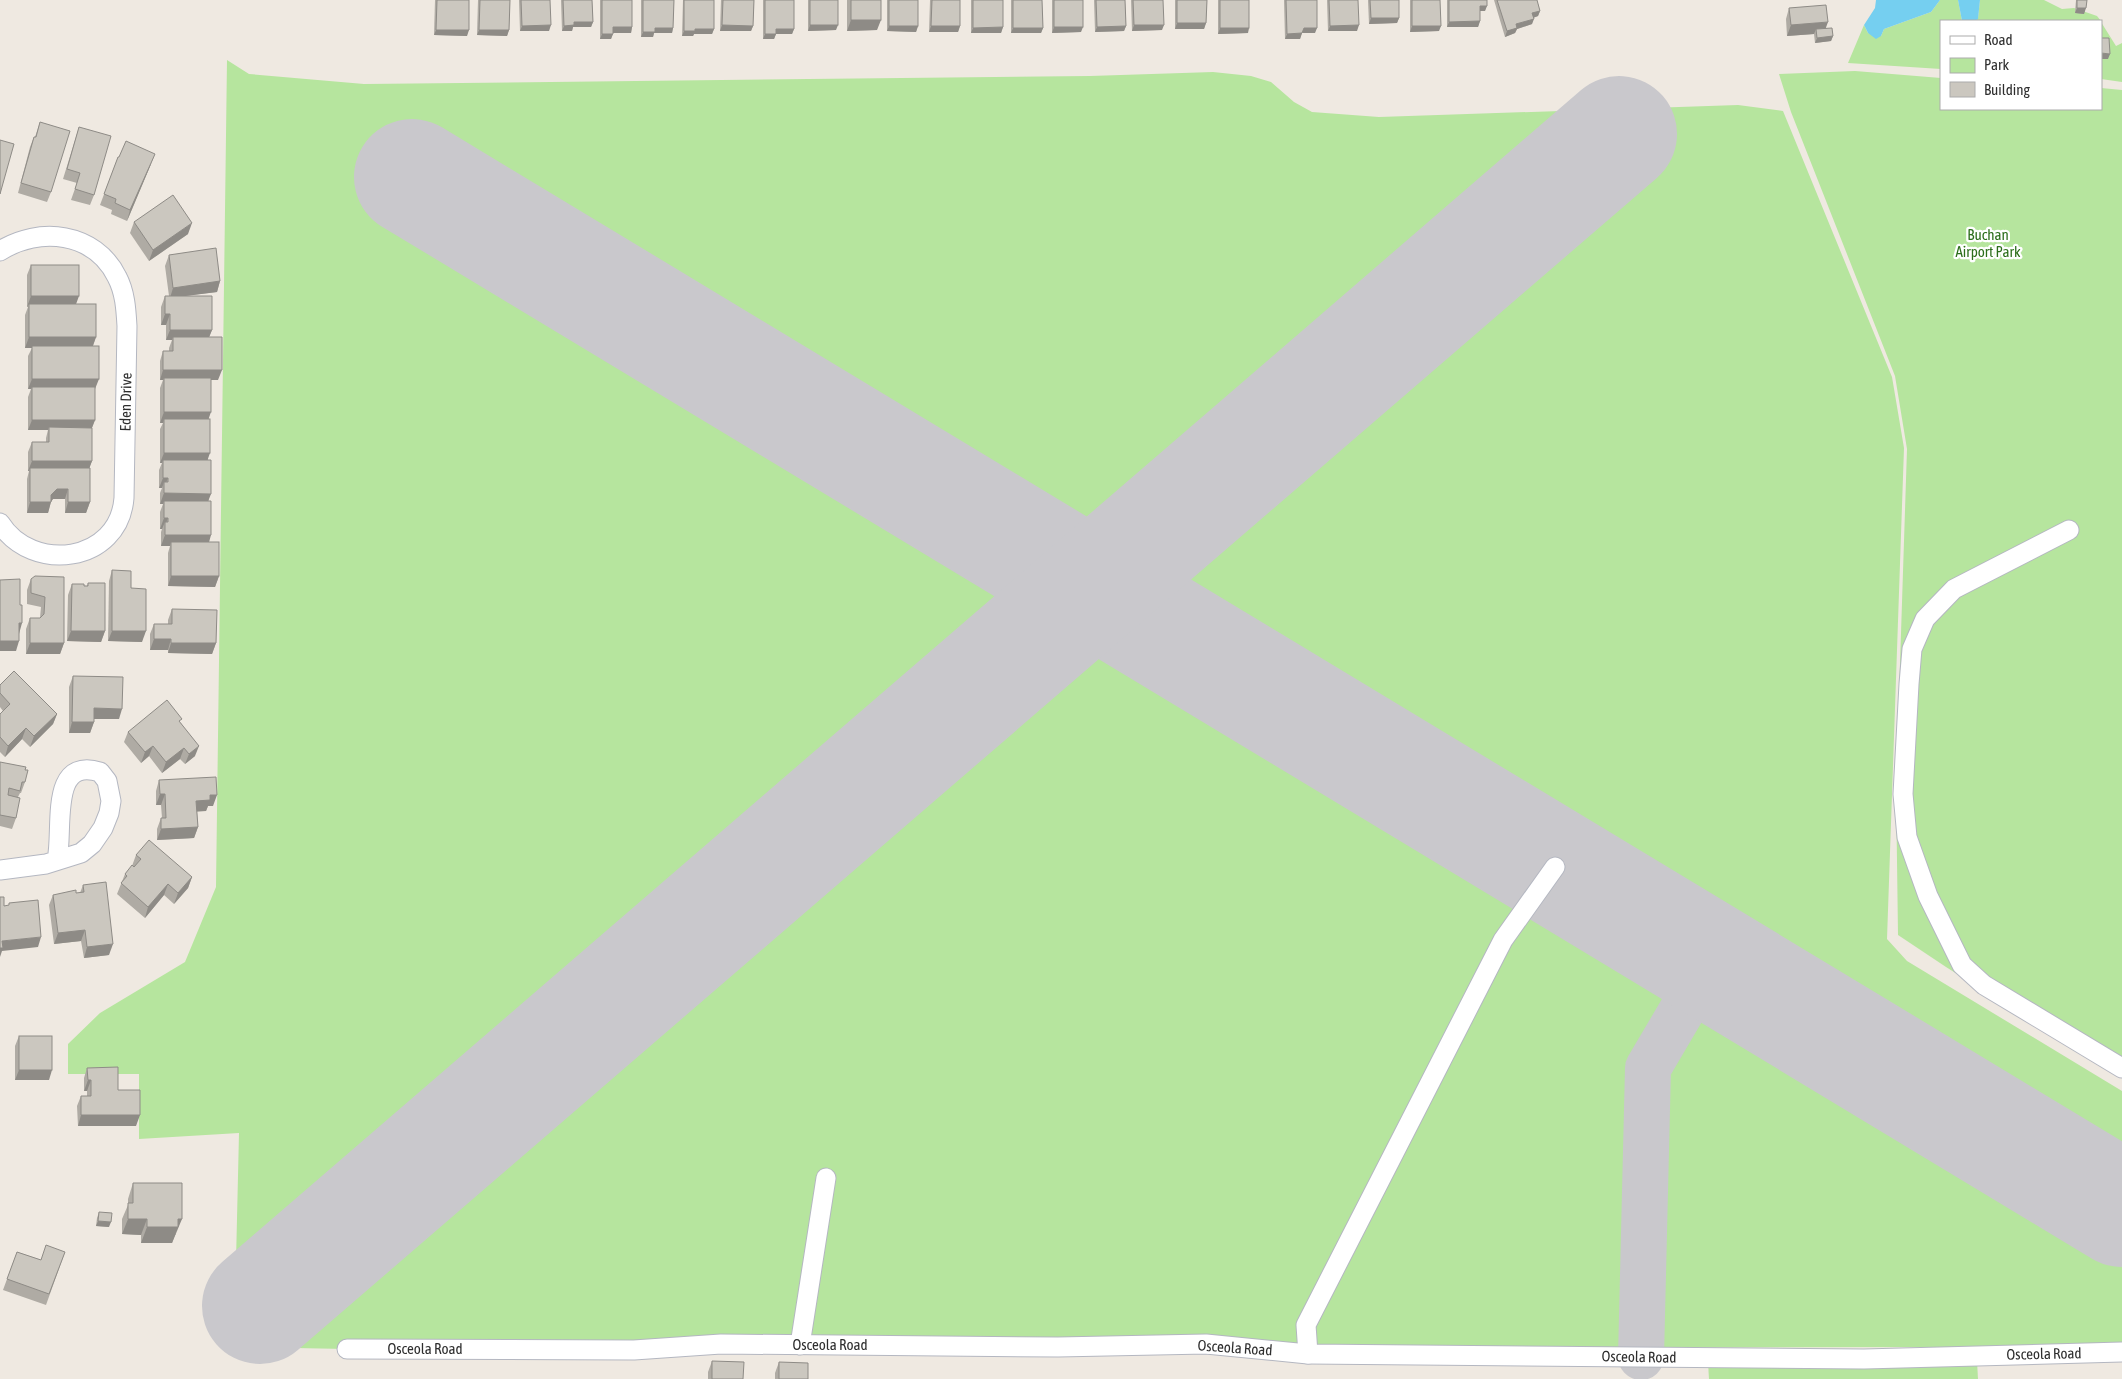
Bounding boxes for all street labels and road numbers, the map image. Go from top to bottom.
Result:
street label: Eden Drive [116,372,135,432]
street label: Osceola Road [792,1336,868,1353]
street label: Osceola Road [1197,1336,1273,1359]
street label: Osceola Road [387,1340,463,1357]
street label: Osceola Road [2006,1344,2082,1363]
street label: Osceola Road [1601,1347,1677,1366]

